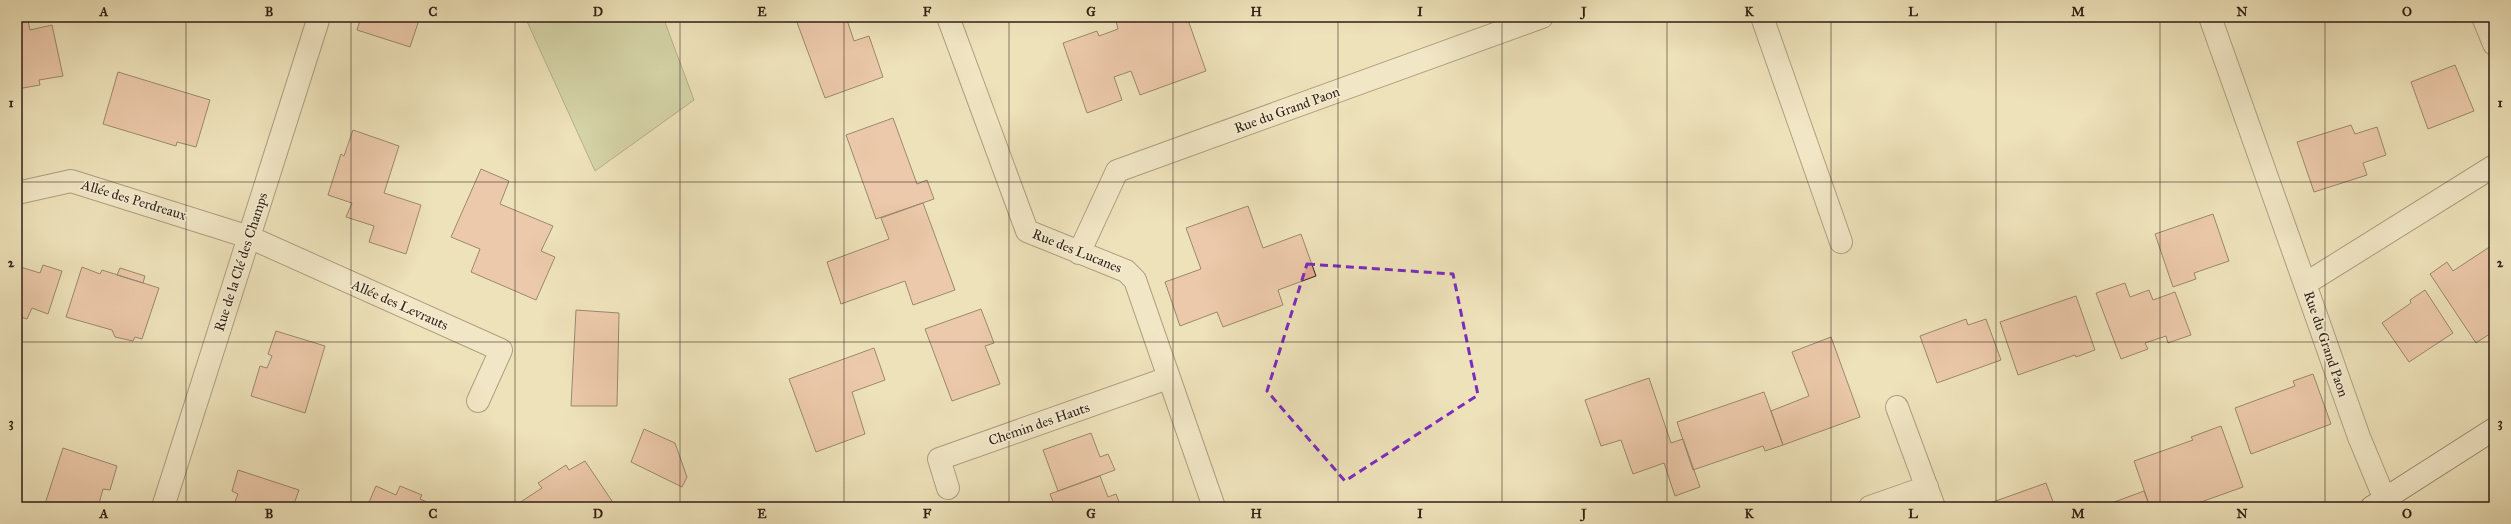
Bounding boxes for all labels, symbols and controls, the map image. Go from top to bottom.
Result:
text: A [99,4,109,20]
text: B [265,4,274,20]
text: C [429,4,438,20]
text: D [593,4,603,20]
text: E [757,4,767,20]
text: F [923,4,932,20]
text: G [1086,4,1096,20]
text: H [1250,4,1262,20]
text: I [1417,4,1423,20]
text: J [1579,4,1587,20]
text: K [1744,4,1754,20]
text: L [1908,4,1918,20]
text: M [2071,4,2085,20]
text: N [2236,4,2248,20]
text: O [2402,4,2412,20]
street label: Rue du Grand Paon [1232,83,1342,137]
text: 1 [8,95,14,111]
text: 1 [2497,95,2503,111]
street label: Allée des Perdreaux [78,176,189,224]
street label: Rue de la Clé des Champs [211,190,271,334]
street label: Rue des Lucanes [1030,225,1124,277]
text: 2 [8,255,15,271]
text: 2 [2497,255,2504,271]
street label: Allée des Levrauts [348,276,451,334]
street label: Rue du Grand Paon [2300,289,2352,400]
street label: Chemin des Hauts [986,399,1092,449]
text: 3 [8,415,14,431]
text: 3 [2497,415,2503,431]
text: A [99,506,109,522]
text: B [265,506,274,522]
text: C [429,506,438,522]
text: D [593,506,603,522]
text: E [757,506,767,522]
text: F [923,506,932,522]
text: G [1086,506,1096,522]
text: H [1250,506,1262,522]
text: I [1417,506,1423,522]
text: J [1579,506,1587,522]
text: K [1744,506,1754,522]
text: L [1908,506,1918,522]
text: M [2071,506,2085,522]
text: N [2236,506,2248,522]
text: O [2402,506,2412,522]

